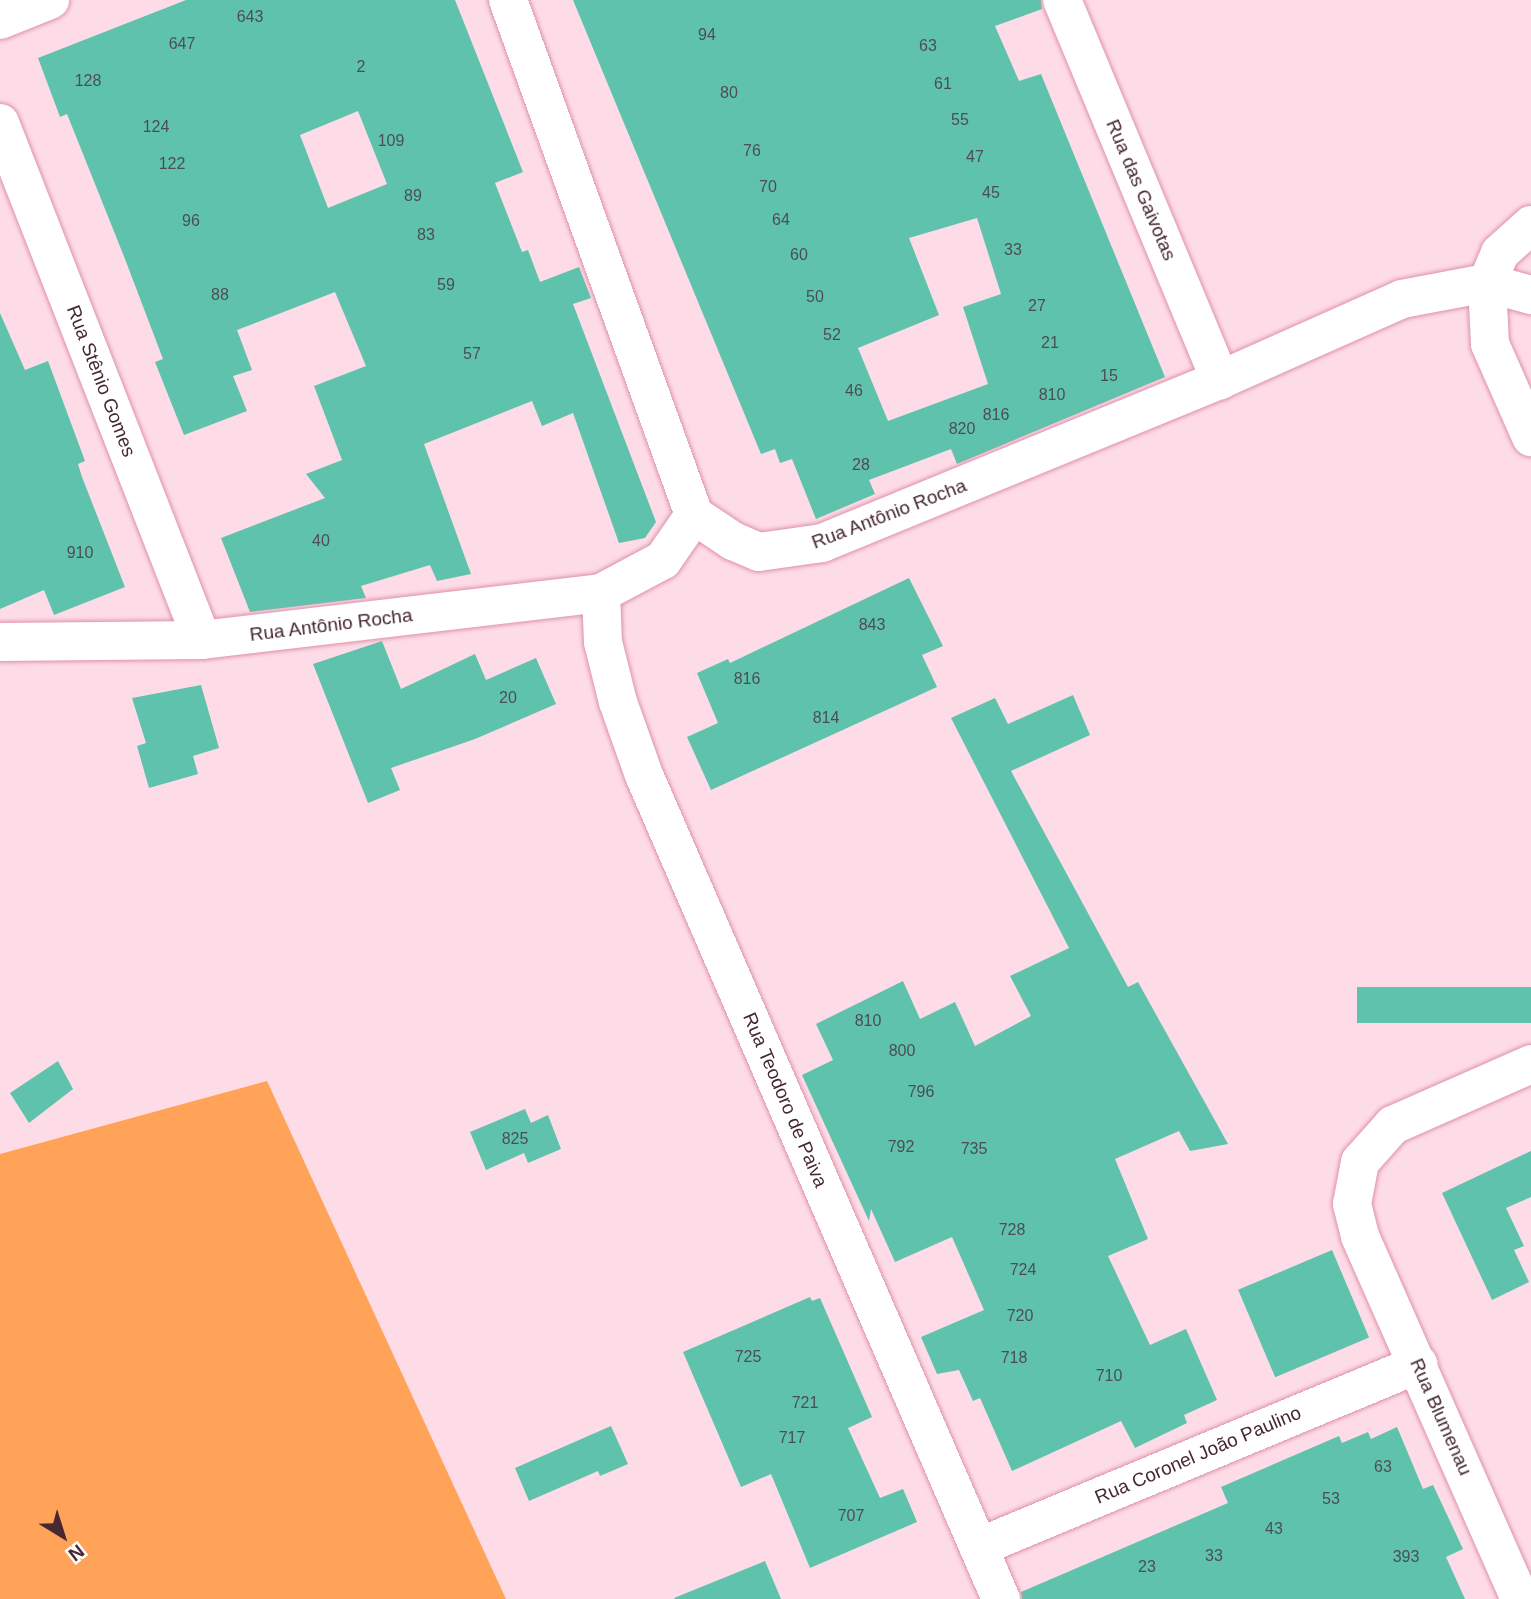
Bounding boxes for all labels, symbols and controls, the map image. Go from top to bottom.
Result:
house number: 643 [237,7,263,27]
house number: 94 [698,25,716,45]
house number: 647 [169,34,195,54]
house number: 63 [919,36,937,56]
house number: 2 [357,57,365,77]
house number: 128 [75,71,101,91]
house number: 61 [934,74,952,94]
house number: 80 [720,83,738,103]
house number: 55 [951,110,969,130]
street label: Rua das Gaivotas [1101,116,1181,264]
house number: 124 [143,117,169,137]
house number: 109 [378,131,404,151]
house number: 76 [743,141,761,161]
house number: 47 [966,147,984,167]
house number: 122 [159,154,185,174]
house number: 70 [759,177,777,197]
house number: 45 [982,183,1000,203]
house number: 89 [404,186,422,206]
house number: 64 [772,210,790,230]
house number: 96 [182,211,200,231]
house number: 83 [417,225,435,245]
house number: 33 [1004,240,1022,260]
house number: 60 [790,245,808,265]
house number: 59 [437,275,455,295]
house number: 88 [211,285,229,305]
house number: 50 [806,287,824,307]
house number: 27 [1028,296,1046,316]
street label: Rua Stênio Gomes [62,302,140,460]
house number: 52 [823,325,841,345]
house number: 21 [1041,333,1059,353]
house number: 57 [463,344,481,364]
house number: 15 [1100,366,1118,386]
house number: 46 [845,381,863,401]
house number: 810 [1039,385,1065,405]
house number: 816 [983,405,1009,425]
house number: 820 [949,419,975,439]
house number: 28 [852,455,870,475]
street label: Rua Antônio Rocha [808,474,970,554]
house number: 40 [312,531,330,551]
house number: 910 [67,543,93,563]
street label: Rua Antônio Rocha [248,604,414,646]
house number: 843 [859,615,885,635]
house number: 816 [734,669,760,689]
house number: 20 [499,688,517,708]
house number: 814 [813,708,839,728]
street label: Rua Teodoro de Paiva [738,1009,832,1191]
house number: 810 [855,1011,881,1031]
house number: 800 [889,1041,915,1061]
house number: 796 [908,1082,934,1102]
house number: 825 [502,1129,528,1149]
house number: 792 [888,1137,914,1157]
house number: 735 [961,1139,987,1159]
house number: 728 [999,1220,1025,1240]
house number: 724 [1010,1260,1036,1280]
house number: 720 [1007,1306,1033,1326]
house number: 725 [735,1347,761,1367]
house number: 718 [1001,1348,1027,1368]
street label: Rua Blumenau [1405,1355,1477,1479]
house number: 710 [1096,1366,1122,1386]
house number: 721 [792,1393,818,1413]
street label: Rua Coronel João Paulino [1091,1401,1305,1509]
house number: 717 [779,1428,805,1448]
house number: 63 [1374,1457,1392,1477]
house number: 53 [1322,1489,1340,1509]
north arrow [28,1501,98,1571]
house number: 707 [838,1506,864,1526]
house number: 43 [1265,1519,1283,1539]
text: N [64,1540,88,1565]
house number: 33 [1205,1546,1223,1566]
house number: 393 [1393,1547,1419,1567]
house number: 23 [1138,1557,1156,1577]

